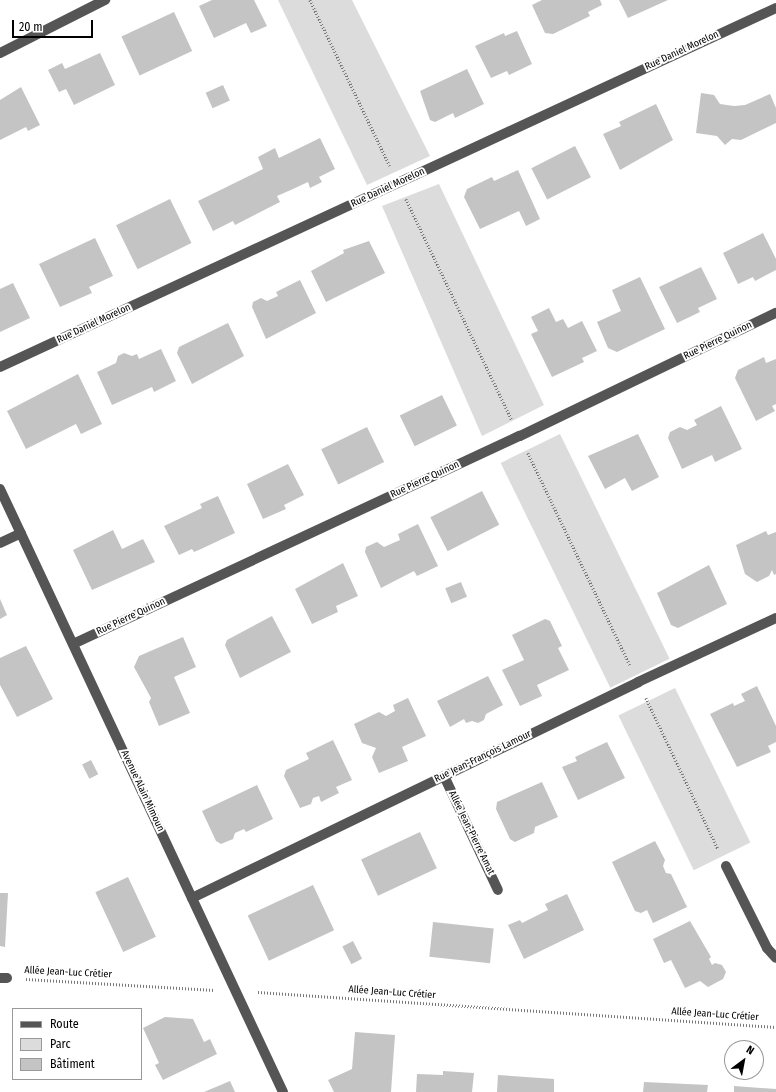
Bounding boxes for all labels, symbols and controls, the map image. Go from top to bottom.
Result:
scale bar [14,12,95,38]
text: 20 m [19,20,43,34]
street label: Rue Daniel Morelon [643,29,721,73]
street label: Rue Daniel Morelon [349,166,427,210]
street label: Rue Daniel Morelon [55,302,133,346]
street label: Rue Pierre Quinon [682,319,754,363]
street label: Rue Pierre Quinon [389,459,461,501]
street label: Rue Pierre Quinon [95,596,167,638]
street label: Rue Jean-François Lamour [433,728,533,786]
street label: Avenue Alain Mimoun [118,748,166,834]
street label: Allée Jean-Pierre Amat [445,789,497,877]
street label: Allée Jean-Luc Crétier [24,965,112,981]
street label: Allée Jean-Luc Crétier [348,984,436,1002]
street label: Allée Jean-Luc Crétier [671,1006,759,1024]
legend [12,1008,142,1080]
text: Route [50,1017,79,1031]
text: Parc [50,1037,71,1051]
north arrow [724,1040,764,1080]
text: N [744,1043,756,1058]
text: Bâtiment [50,1057,95,1071]

